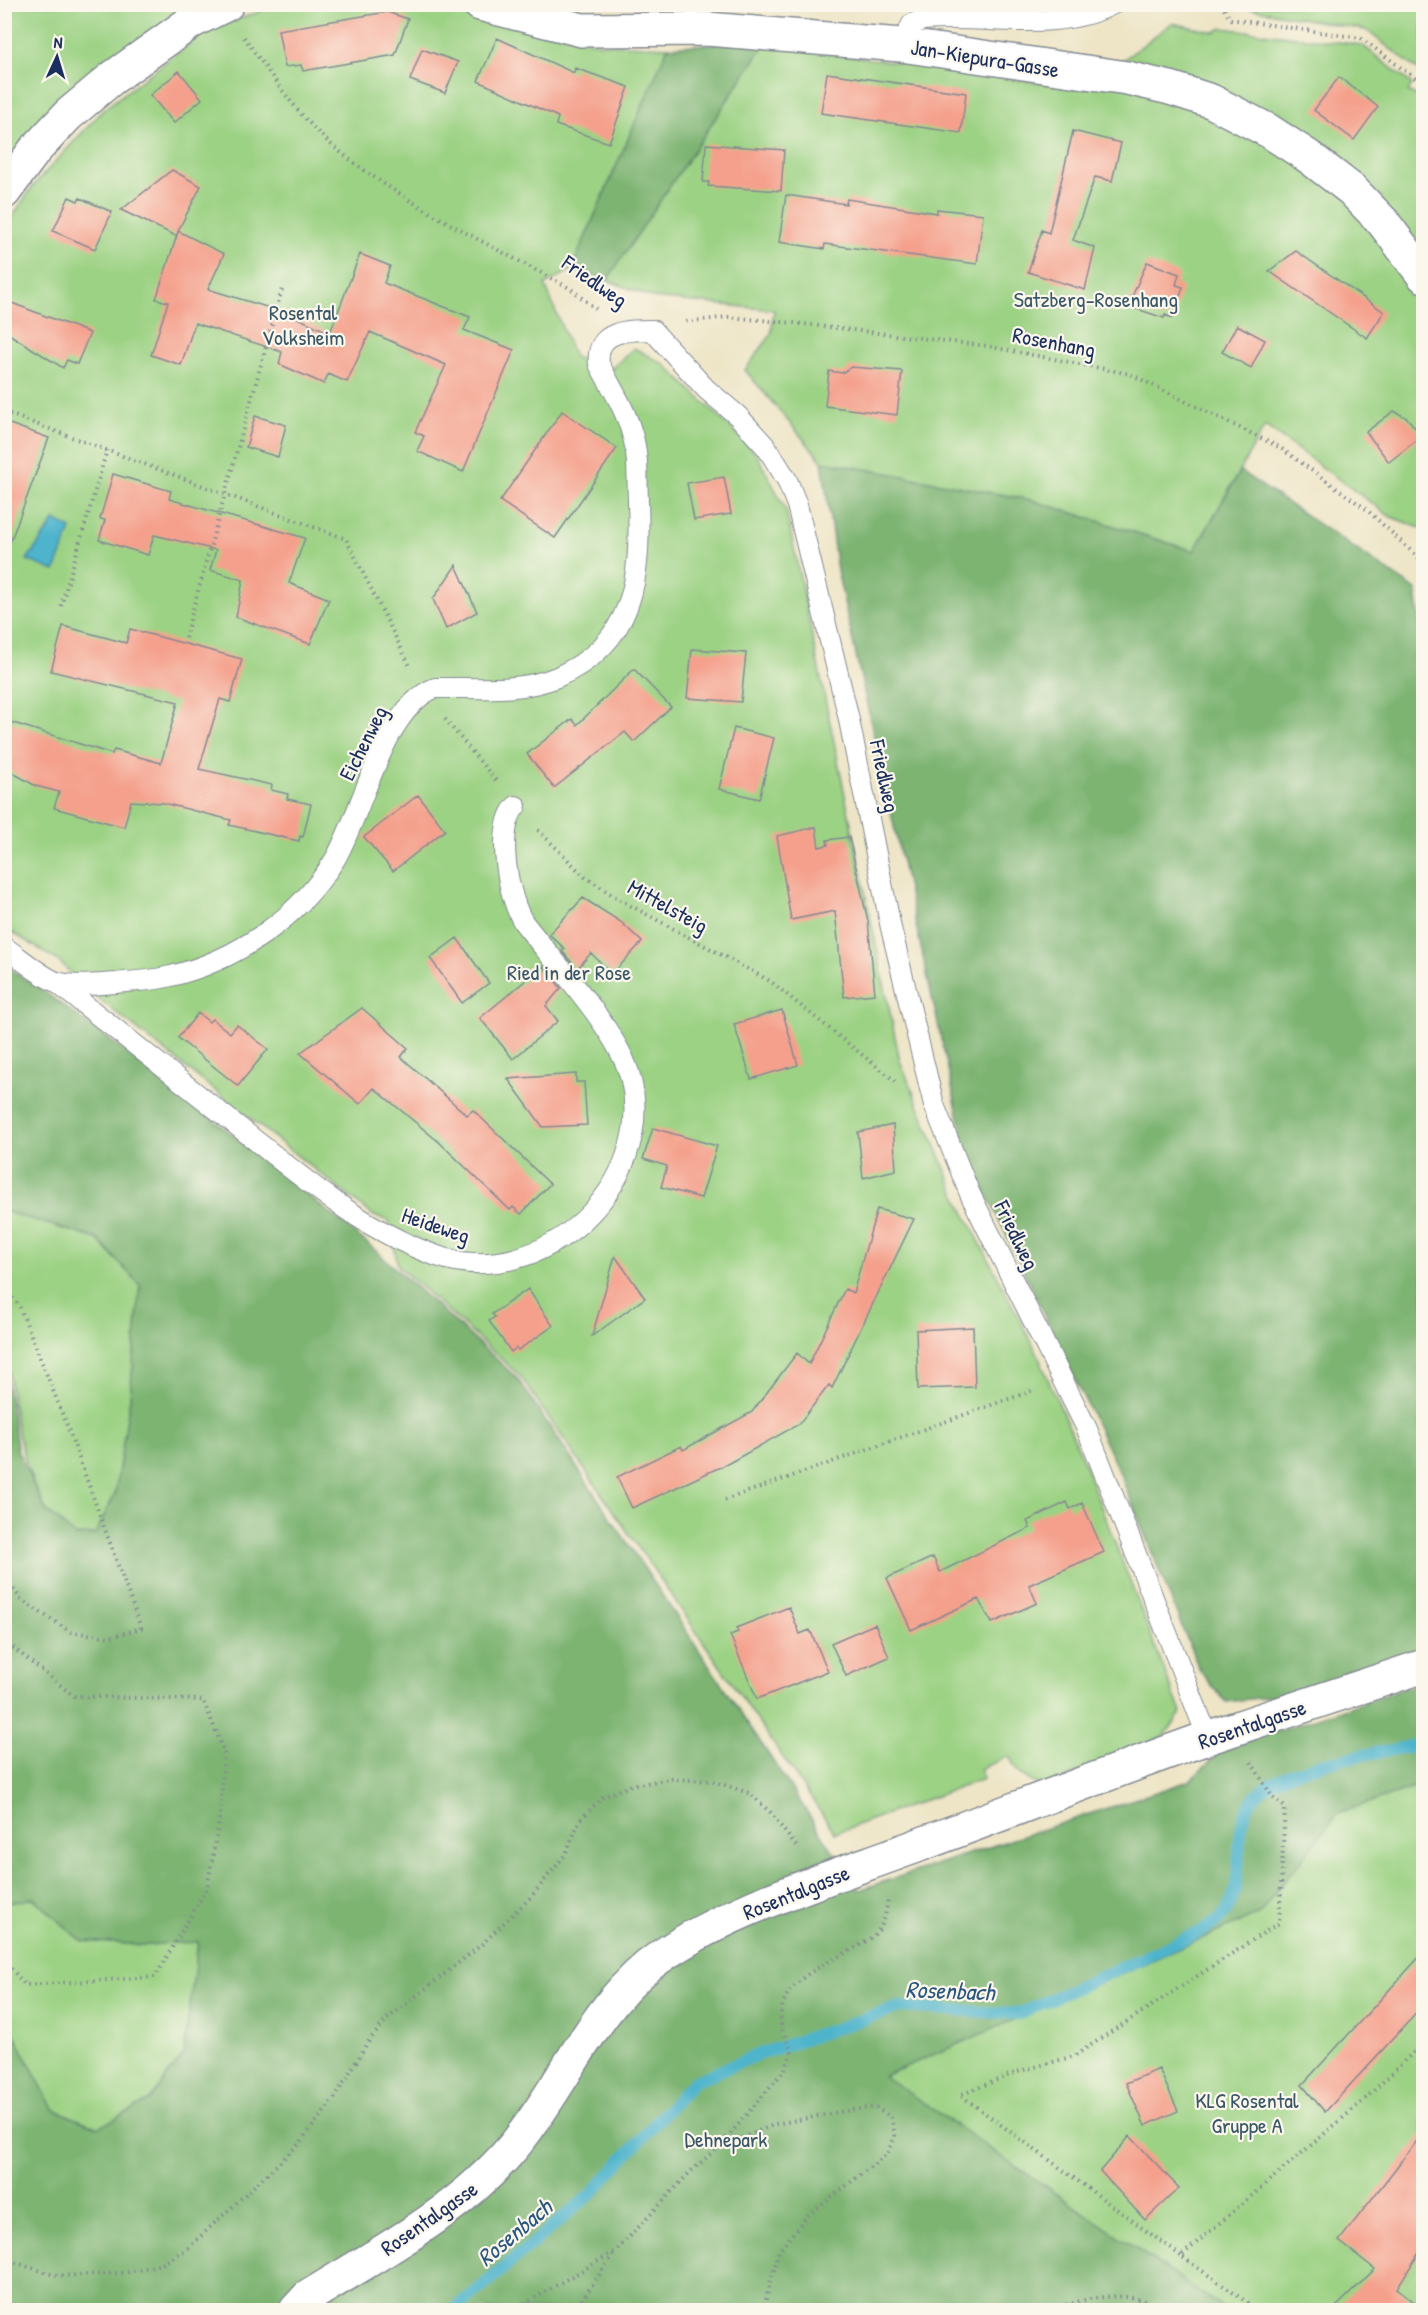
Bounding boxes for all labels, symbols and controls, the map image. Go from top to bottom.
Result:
north arrow [27,27,87,87]
text: N [53,31,64,53]
street label: Jan-Kiepura-Gasse [909,31,1062,85]
street label: Friedlweg [555,247,634,314]
park label: Satzberg-Rosenhang [1014,284,1178,314]
park label: Rosental Volksheim [262,297,344,352]
street label: Rosenhang [1010,319,1098,365]
street label: Eichenweg [332,701,394,785]
street label: Friedlweg [862,736,907,815]
street label: Mittelsteig [623,872,713,940]
park label: Ried in der Rose [507,957,631,987]
street label: Friedlweg [987,1194,1047,1275]
street label: Heideweg [398,1199,474,1251]
street label: Rosentalgasse [1194,1691,1310,1756]
street label: Rosentalgasse [738,1857,854,1927]
water label: Rosenbach [905,1972,997,2008]
park label: KLG Rosental Gruppe A [1195,2085,1299,2140]
park label: Dehnepark [685,2124,767,2154]
street label: Rosentalgasse [374,2173,484,2262]
water label: Rosenbach [470,2190,560,2273]

